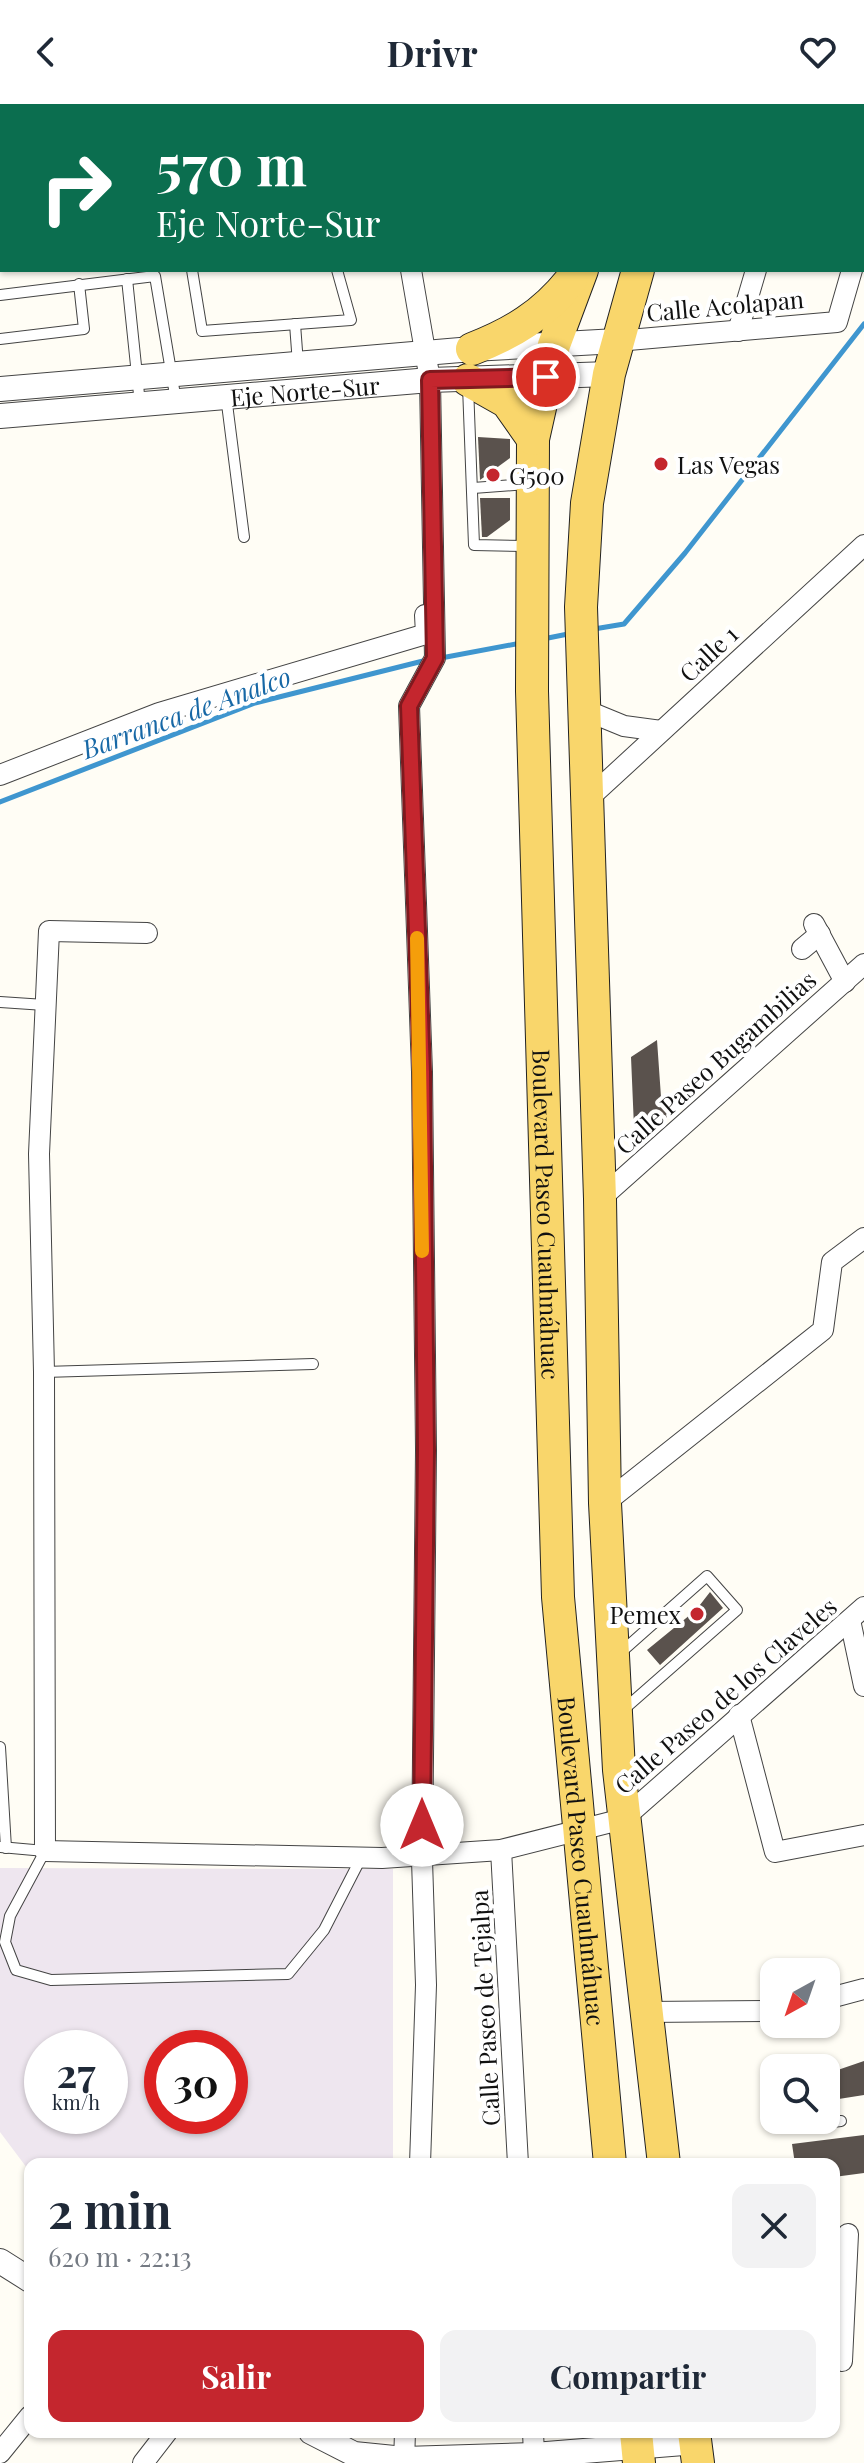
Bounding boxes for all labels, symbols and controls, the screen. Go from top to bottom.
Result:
text: Drivr [386,28,478,76]
icon: back [24,30,68,74]
icon: heart [796,30,840,74]
text: 570 m [156,126,307,201]
icon: right [24,136,128,240]
text: Eje Norte-Sur [156,198,381,246]
street label: Calle Acolapan [645,282,805,328]
pin [512,343,580,411]
icon: arrive [524,355,568,399]
street label: Eje Norte-Sur [229,368,381,413]
place label: Las Vegas [677,448,780,480]
marker: Las Vegas [652,455,670,473]
place label: G500 [509,459,565,491]
marker: G500 [484,466,502,484]
street label: Calle 1 [672,618,744,688]
water label: Barranca de Analco [76,658,295,766]
street label: Calle Paseo Bugambilias [608,963,822,1161]
street label: Boulevard Paseo Cuauhnáhuac [526,1049,568,1380]
street label: Calle Paseo de los Claveles [607,1590,843,1800]
place label: Pemex [610,1598,682,1630]
marker: Pemex [688,1605,706,1623]
street label: Boulevard Paseo Cuauhnáhuac [551,1695,613,2027]
position arrow [380,1783,464,1867]
street label: Calle Paseo de Tejalpa [462,1889,506,2127]
north arrow [760,1958,840,2038]
map controls [760,1958,840,2134]
speed limit sign: 30 [144,2030,248,2134]
text: 27 [56,2045,96,2098]
button: search [760,2054,840,2134]
text: km/h [52,2088,100,2115]
text: 2 min [48,2177,172,2241]
button: close [732,2184,816,2268]
text: 620 m · 22:13 [48,2239,192,2274]
button: Salir [48,2330,424,2422]
button: Compartir [440,2330,816,2422]

